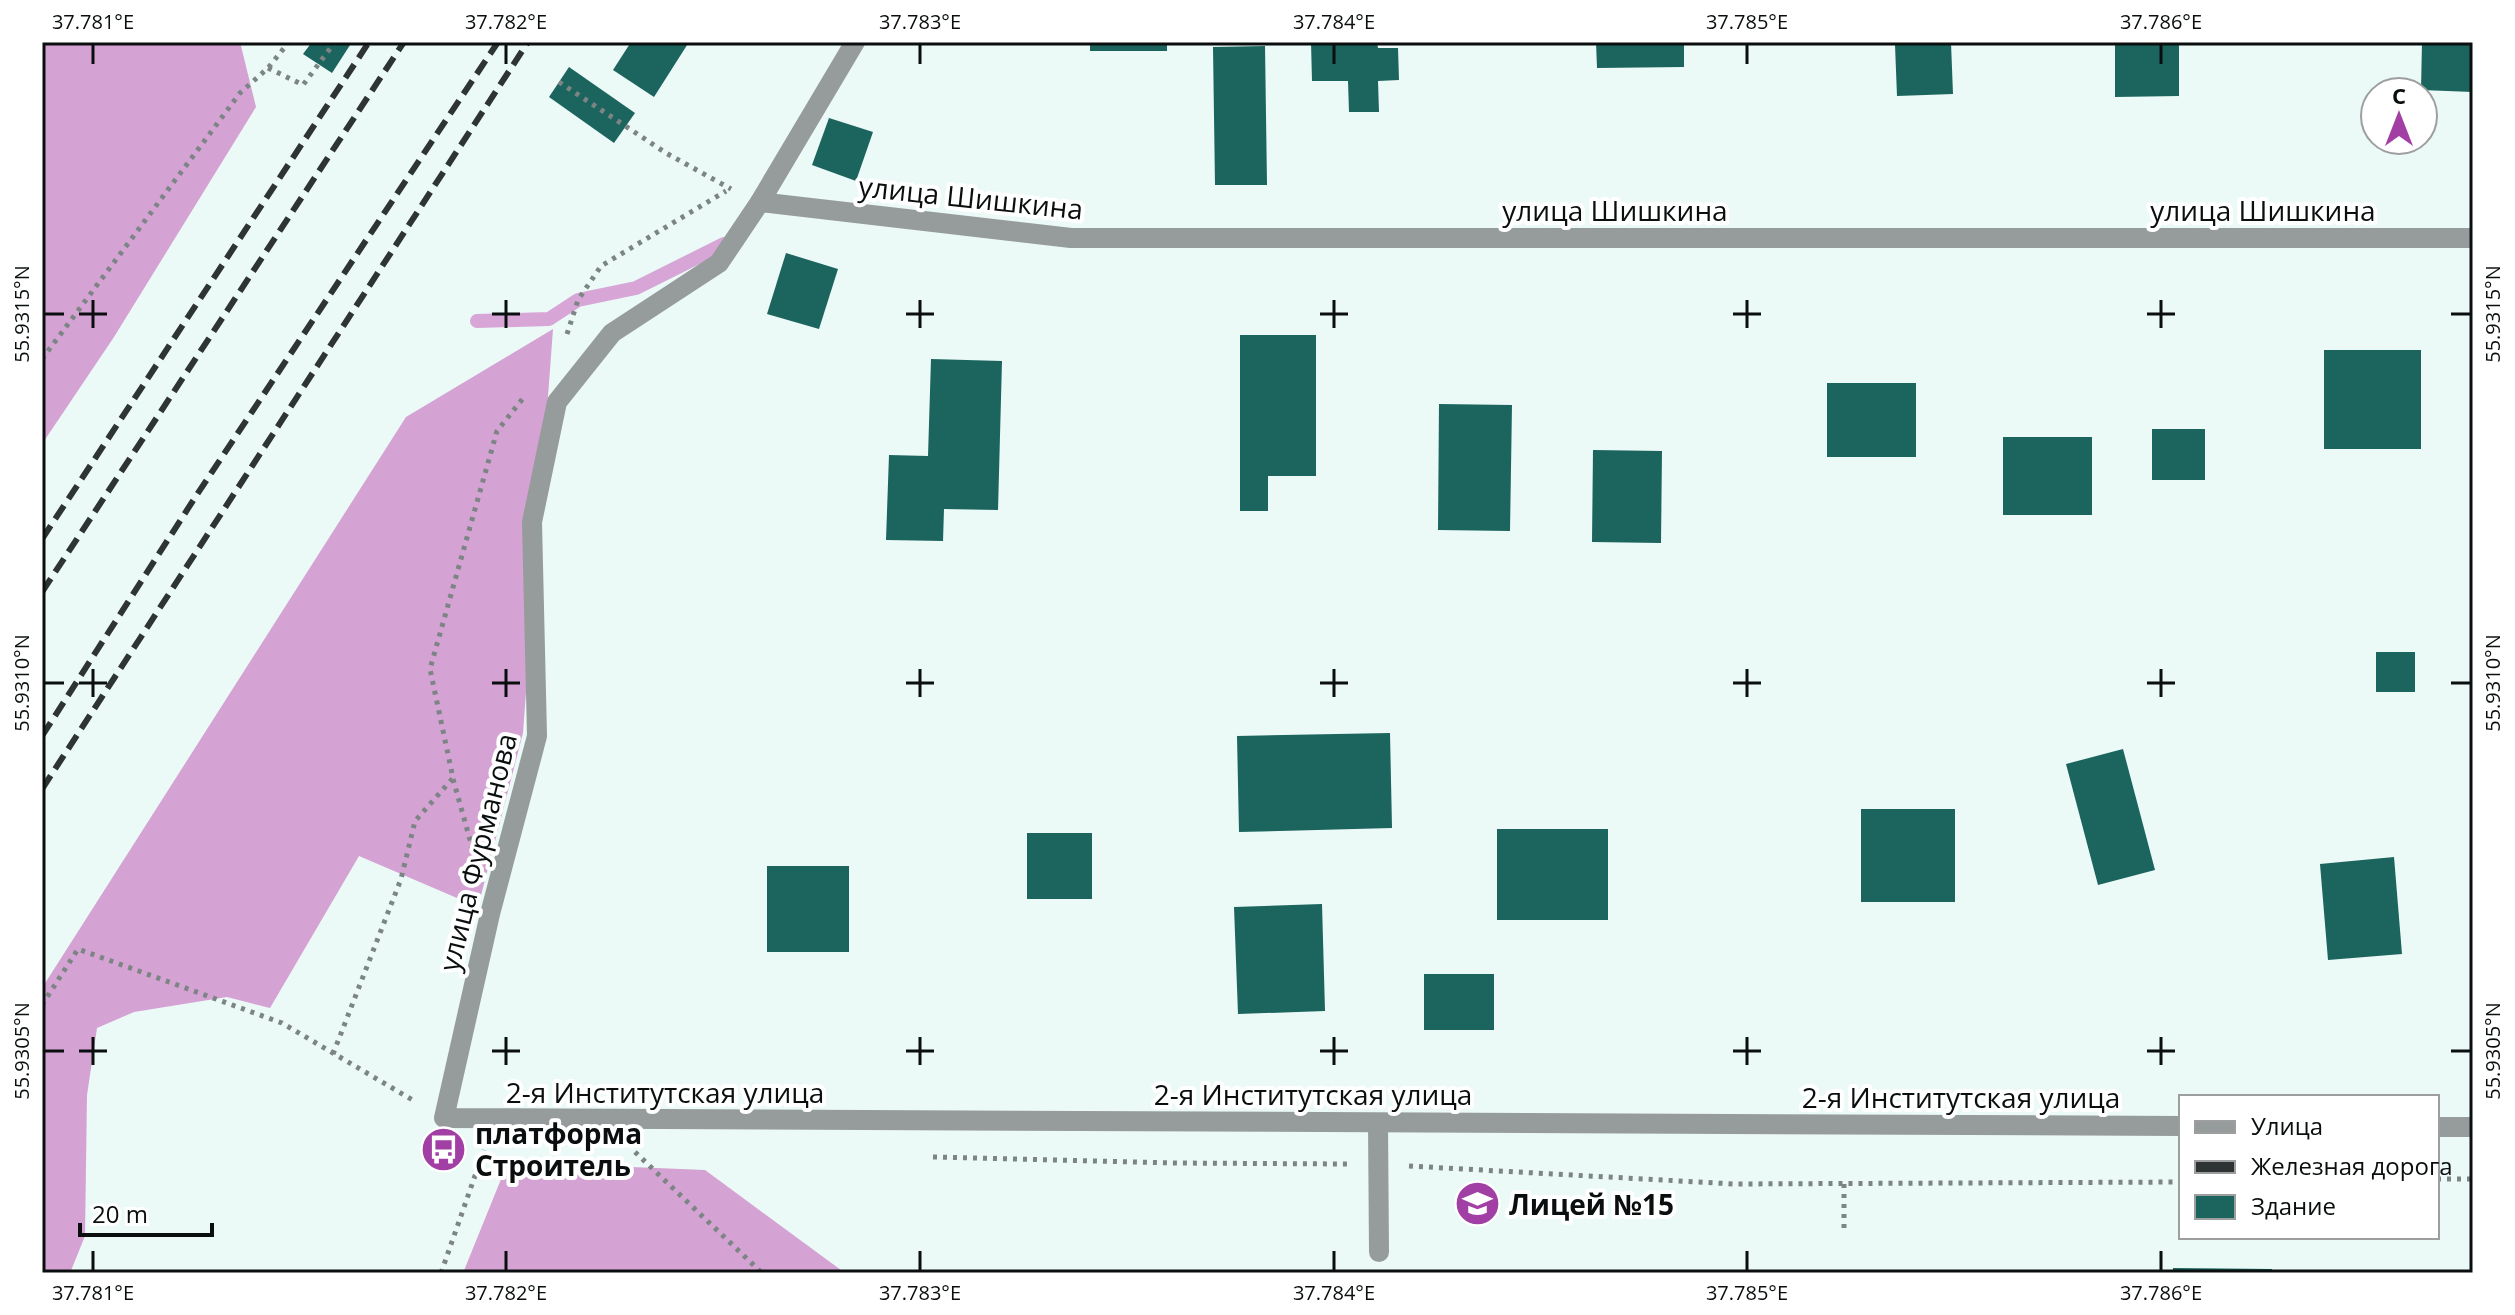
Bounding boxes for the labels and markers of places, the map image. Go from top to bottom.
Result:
place label: платформа Строитель [475,1114,642,1184]
bus stop icon: платформа Строитель [420,1125,468,1173]
school or university icon: Лицей №15 [1454,1180,1502,1228]
place label: Лицей №15 [1509,1185,1674,1223]

